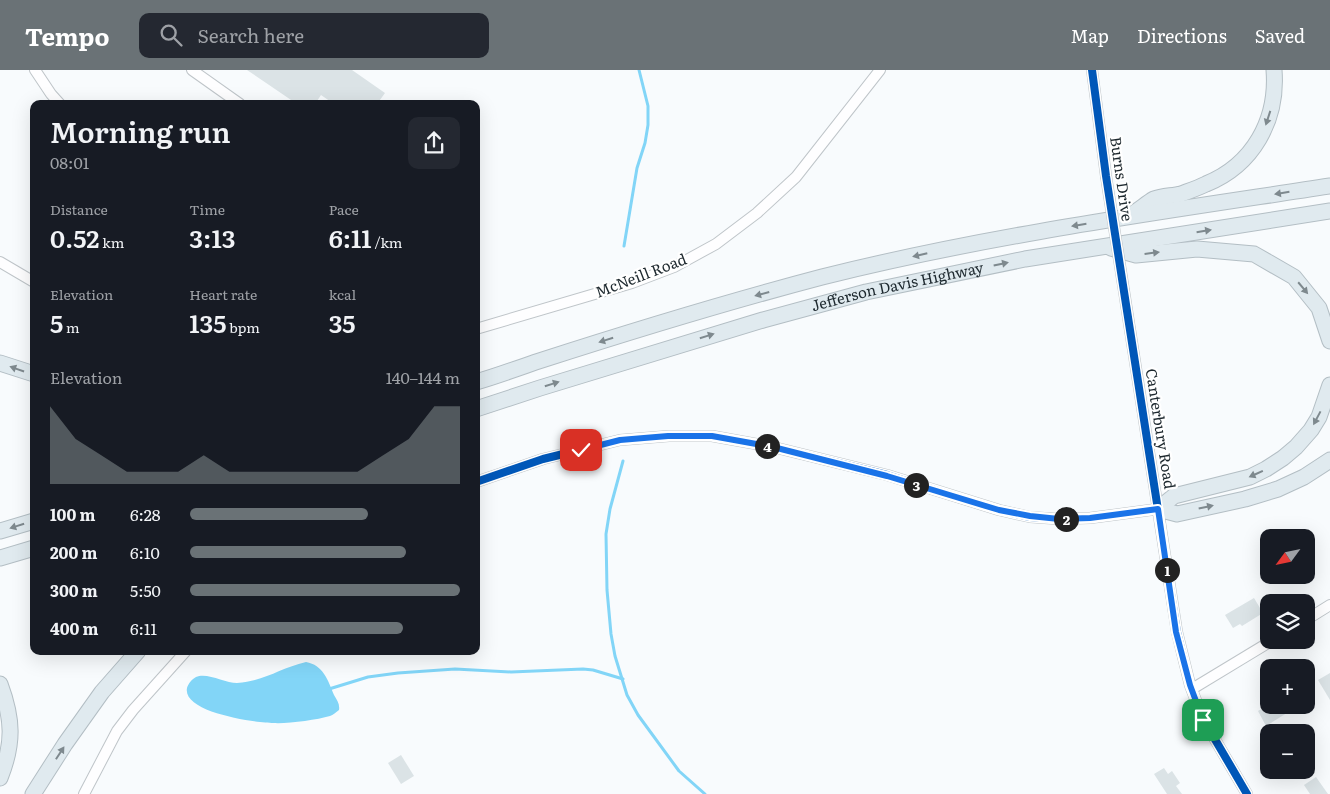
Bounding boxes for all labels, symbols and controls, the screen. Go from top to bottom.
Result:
search box [139,13,489,58]
text: Tempo [25,18,109,53]
icon: search [157,21,185,49]
text: Search here [197,21,304,49]
text: Map [1071,22,1109,49]
text: Directions [1137,22,1227,49]
text: Saved [1255,22,1305,49]
text: Morning run [50,110,231,152]
one-way arrow [1264,111,1272,126]
button: share [408,117,460,169]
street label: Burns Drive [1105,135,1140,223]
text: 08:01 [50,150,89,174]
one-way arrow [1273,190,1289,198]
text: Distance [50,199,108,219]
text: Time [189,199,225,219]
text: Pace [329,199,359,219]
text: 0.52 [50,219,99,256]
text: 3:13 [189,219,235,256]
text: 6:11 [329,219,372,256]
one-way arrow [1071,221,1087,229]
one-way arrow [1197,226,1213,234]
text: km [99,232,124,252]
text: /km [372,232,402,252]
street label: McNeill Road [591,247,690,303]
one-way arrow [1144,249,1160,257]
one-way arrow [912,251,927,259]
street label: Jefferson Davis Highway [808,255,986,316]
one-way arrow [994,260,1010,268]
one-way arrow [1297,281,1308,294]
text: Elevation [50,284,113,304]
text: Heart rate [189,284,257,304]
text: kcal [329,284,356,304]
one-way arrow [754,290,769,298]
text: 5 [50,304,63,341]
text: 135 [189,304,226,341]
text: 35 [329,304,356,341]
text: m [63,317,80,337]
text: bpm [226,317,260,337]
one-way arrow [700,332,715,340]
one-way arrow [599,337,614,345]
one-way arrow [9,365,24,373]
text: Elevation [50,365,122,389]
text: 140–144 m [386,365,460,389]
street label: Canterbury Road [1141,367,1182,491]
one-way arrow [545,380,560,388]
one-way arrow [1313,411,1321,426]
pin [560,429,602,471]
pin: 4 [754,434,780,458]
icon: check [567,436,595,464]
text: 4 [763,436,772,456]
one-way arrow [1249,470,1263,478]
pin: 3 [904,472,928,498]
text: 3 [913,475,920,495]
text: 100 m [50,502,96,526]
text: 6:28 [130,502,161,526]
one-way arrow [1198,503,1214,511]
pin: 2 [1054,506,1078,532]
text: 2 [1063,509,1070,529]
one-way arrow [9,522,24,530]
north arrow [1260,529,1315,584]
map controls [1260,529,1315,779]
text: 200 m [50,540,97,564]
text: 6:10 [130,540,160,564]
pin: 1 [1154,558,1180,582]
text: 1 [1165,560,1170,580]
text: 300 m [50,578,98,602]
text: 5:50 [130,578,161,602]
button: layers [1260,594,1315,649]
text: 400 m [50,616,99,640]
text: 6:11 [130,616,157,640]
button: + [1260,659,1315,714]
pin [1182,699,1224,741]
icon: arrive [1189,706,1217,734]
button: − [1260,724,1315,779]
one-way arrow [55,746,64,760]

